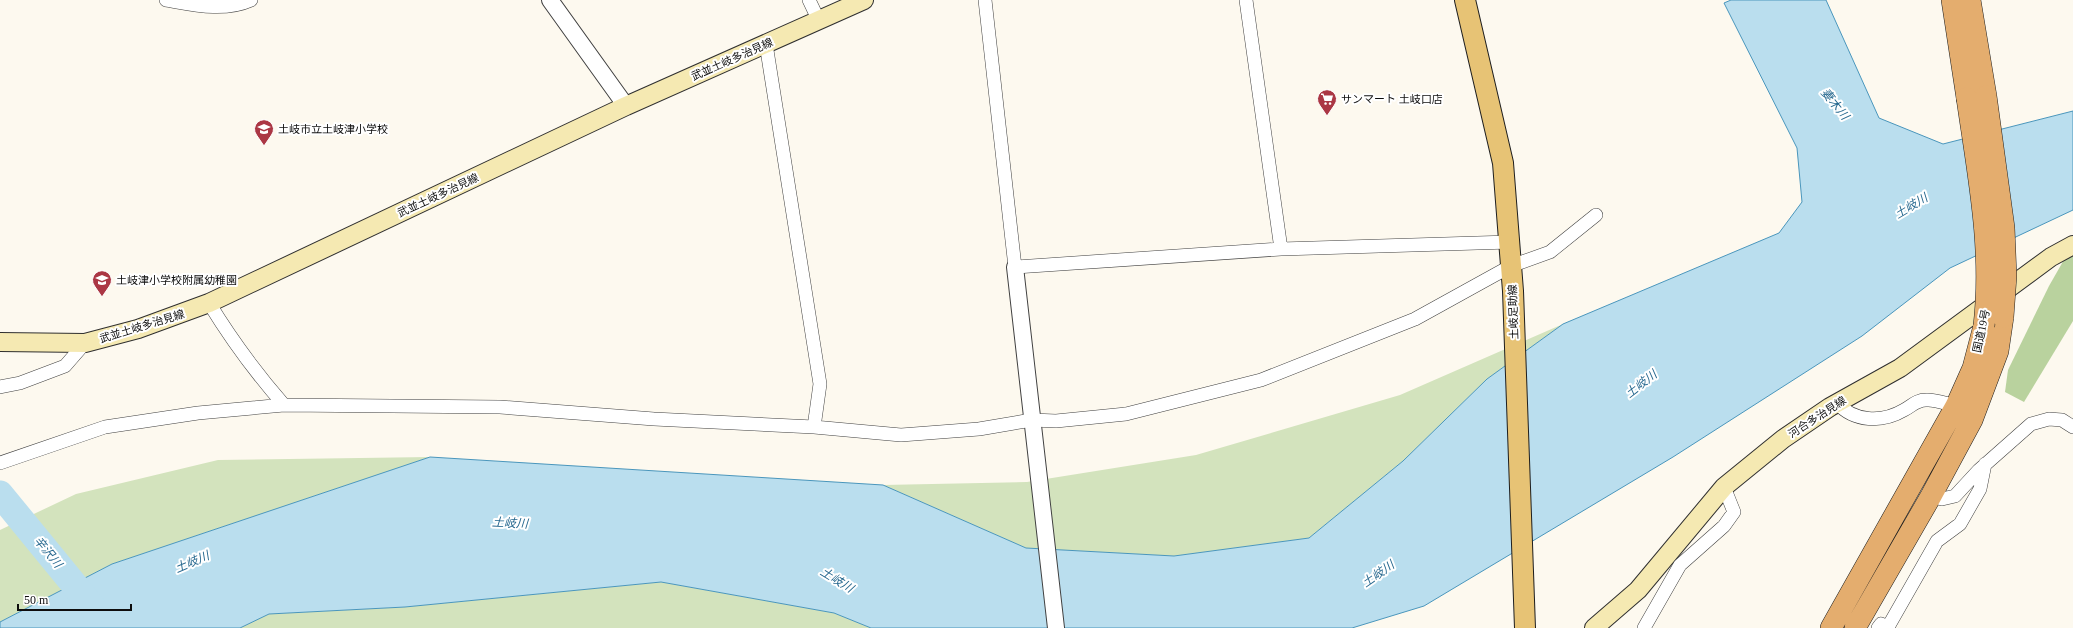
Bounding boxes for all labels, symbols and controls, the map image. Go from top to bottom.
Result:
street label: 武並土岐多治見線 [689,36,775,82]
water label: 妻木川 [1818,86,1853,124]
supermarket icon: サンマート 土岐口店 [1316,88,1338,116]
place label: サンマート 土岐口店 [1341,93,1443,105]
school or university icon: 土岐市立土岐津小学校 [253,118,275,146]
place label: 土岐市立土岐津小学校 [278,123,388,135]
street label: 武並土岐多治見線 [396,171,480,219]
water label: 土岐川 [1892,190,1932,221]
school or university icon: 土岐津小学校附属幼稚園 [91,269,113,297]
place label: 土岐津小学校附属幼稚園 [116,274,237,286]
street label: 土岐足助線 [1506,284,1520,340]
street label: 武並土岐多治見線 [98,307,186,345]
street label: 国道19号 [1971,308,1991,354]
water label: 土岐川 [1623,366,1661,401]
street label: 河合多治見線 [1786,394,1848,440]
water label: 土岐川 [492,515,530,531]
water label: 辛沢川 [31,534,66,572]
water label: 土岐川 [173,548,213,575]
water label: 土岐川 [1359,557,1398,590]
water label: 土岐川 [818,565,858,597]
scale bar [18,586,131,612]
text: 50 m [24,593,49,607]

